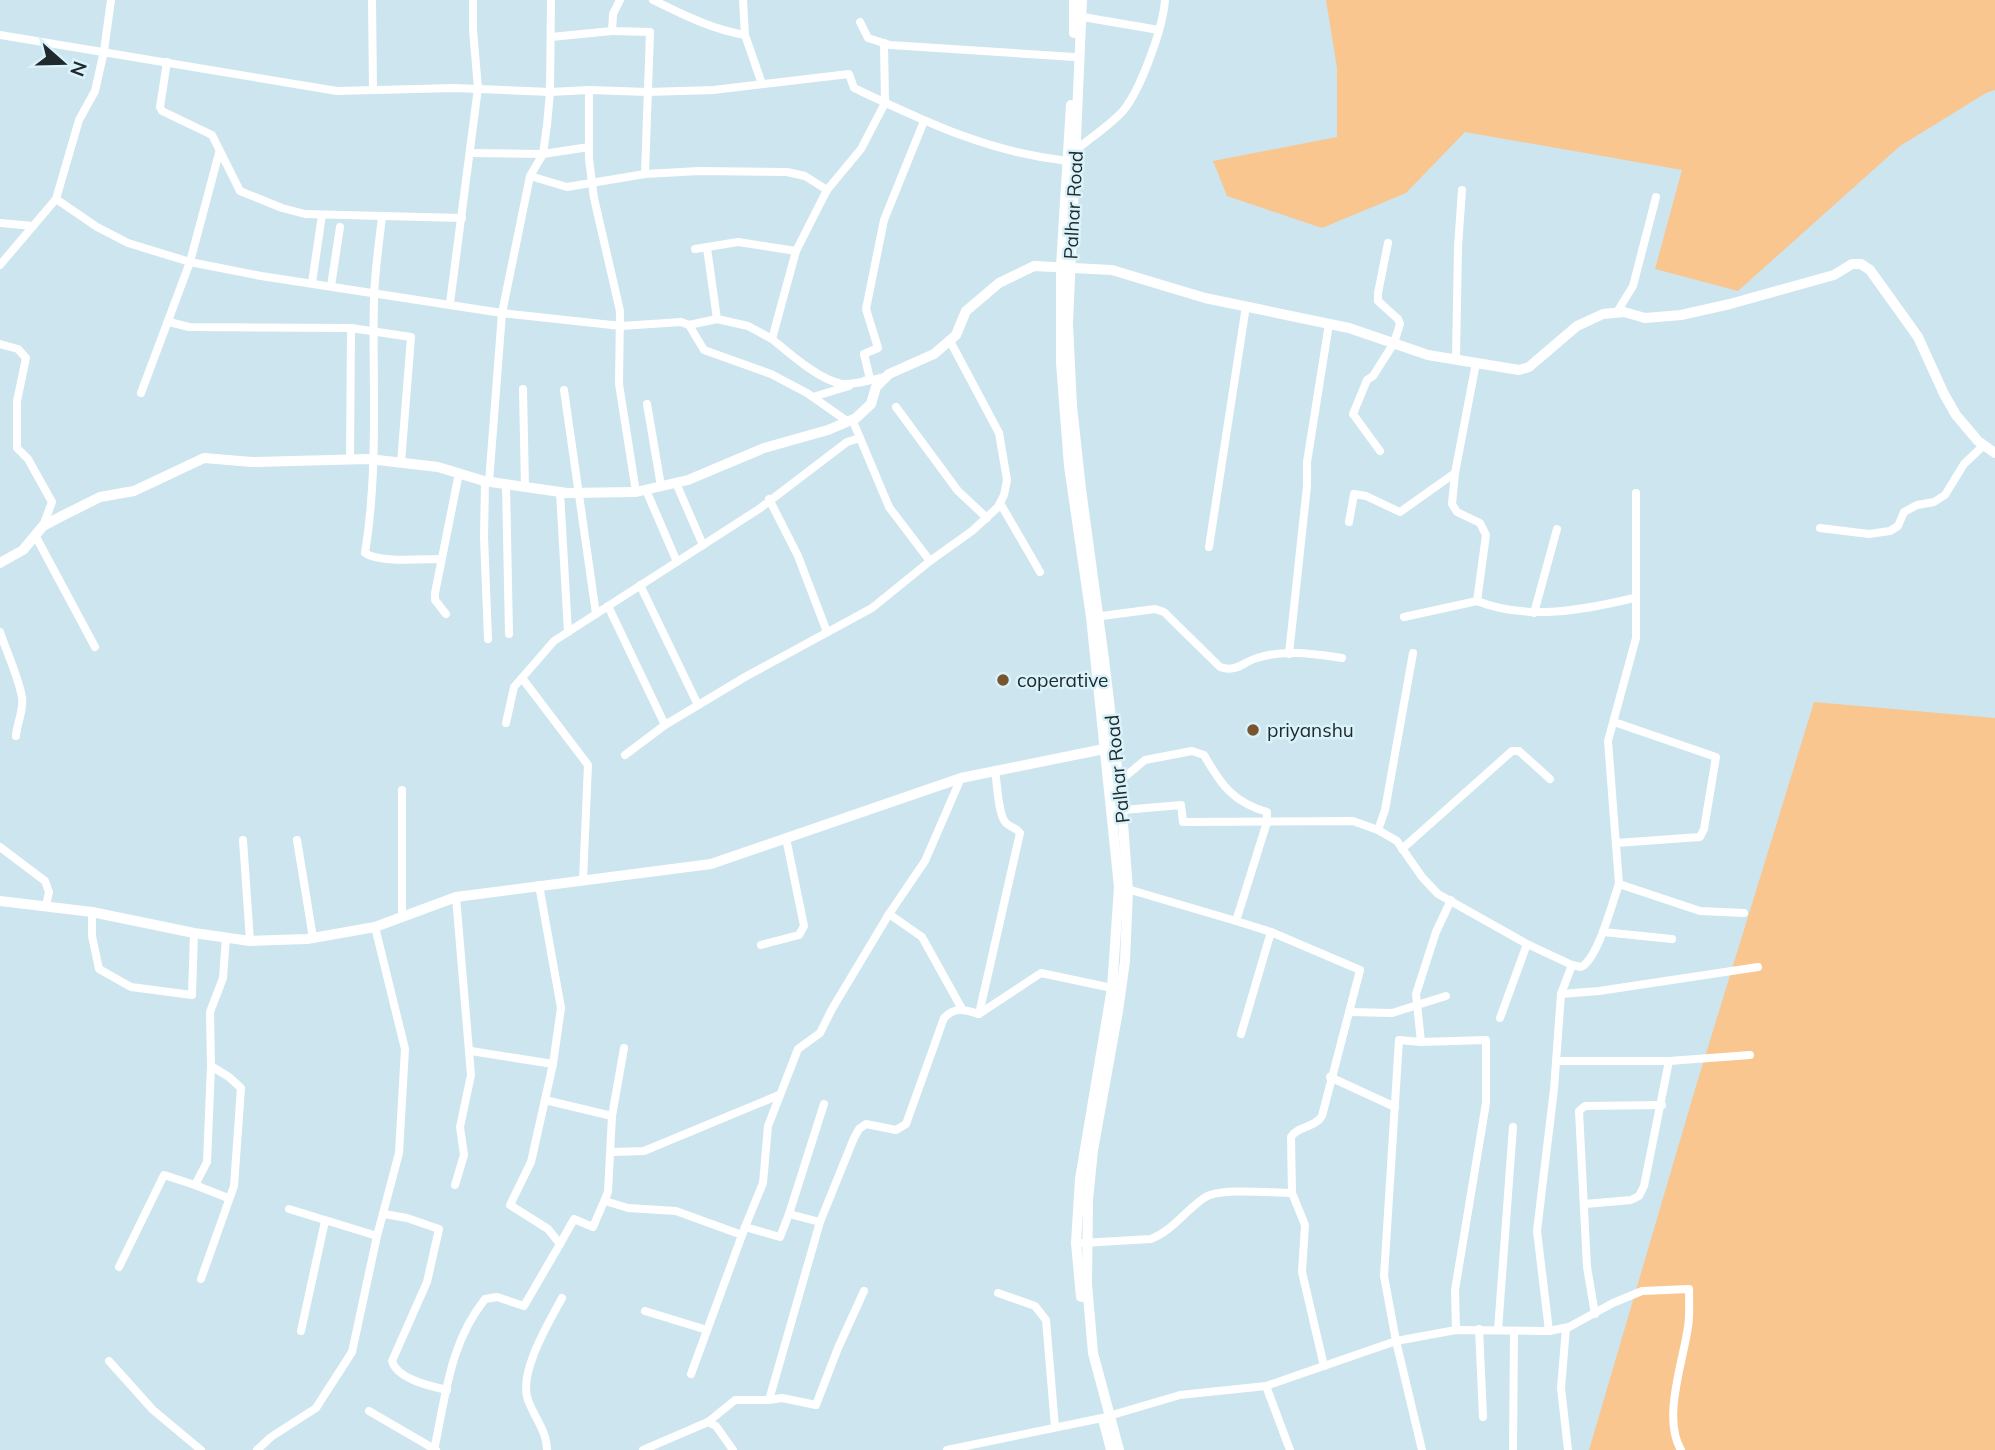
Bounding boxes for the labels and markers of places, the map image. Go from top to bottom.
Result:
place label: coperative [1017,668,1108,692]
marker: coperative [995,672,1011,688]
place label: priyanshu [1267,718,1354,742]
marker: priyanshu [1245,722,1261,738]

